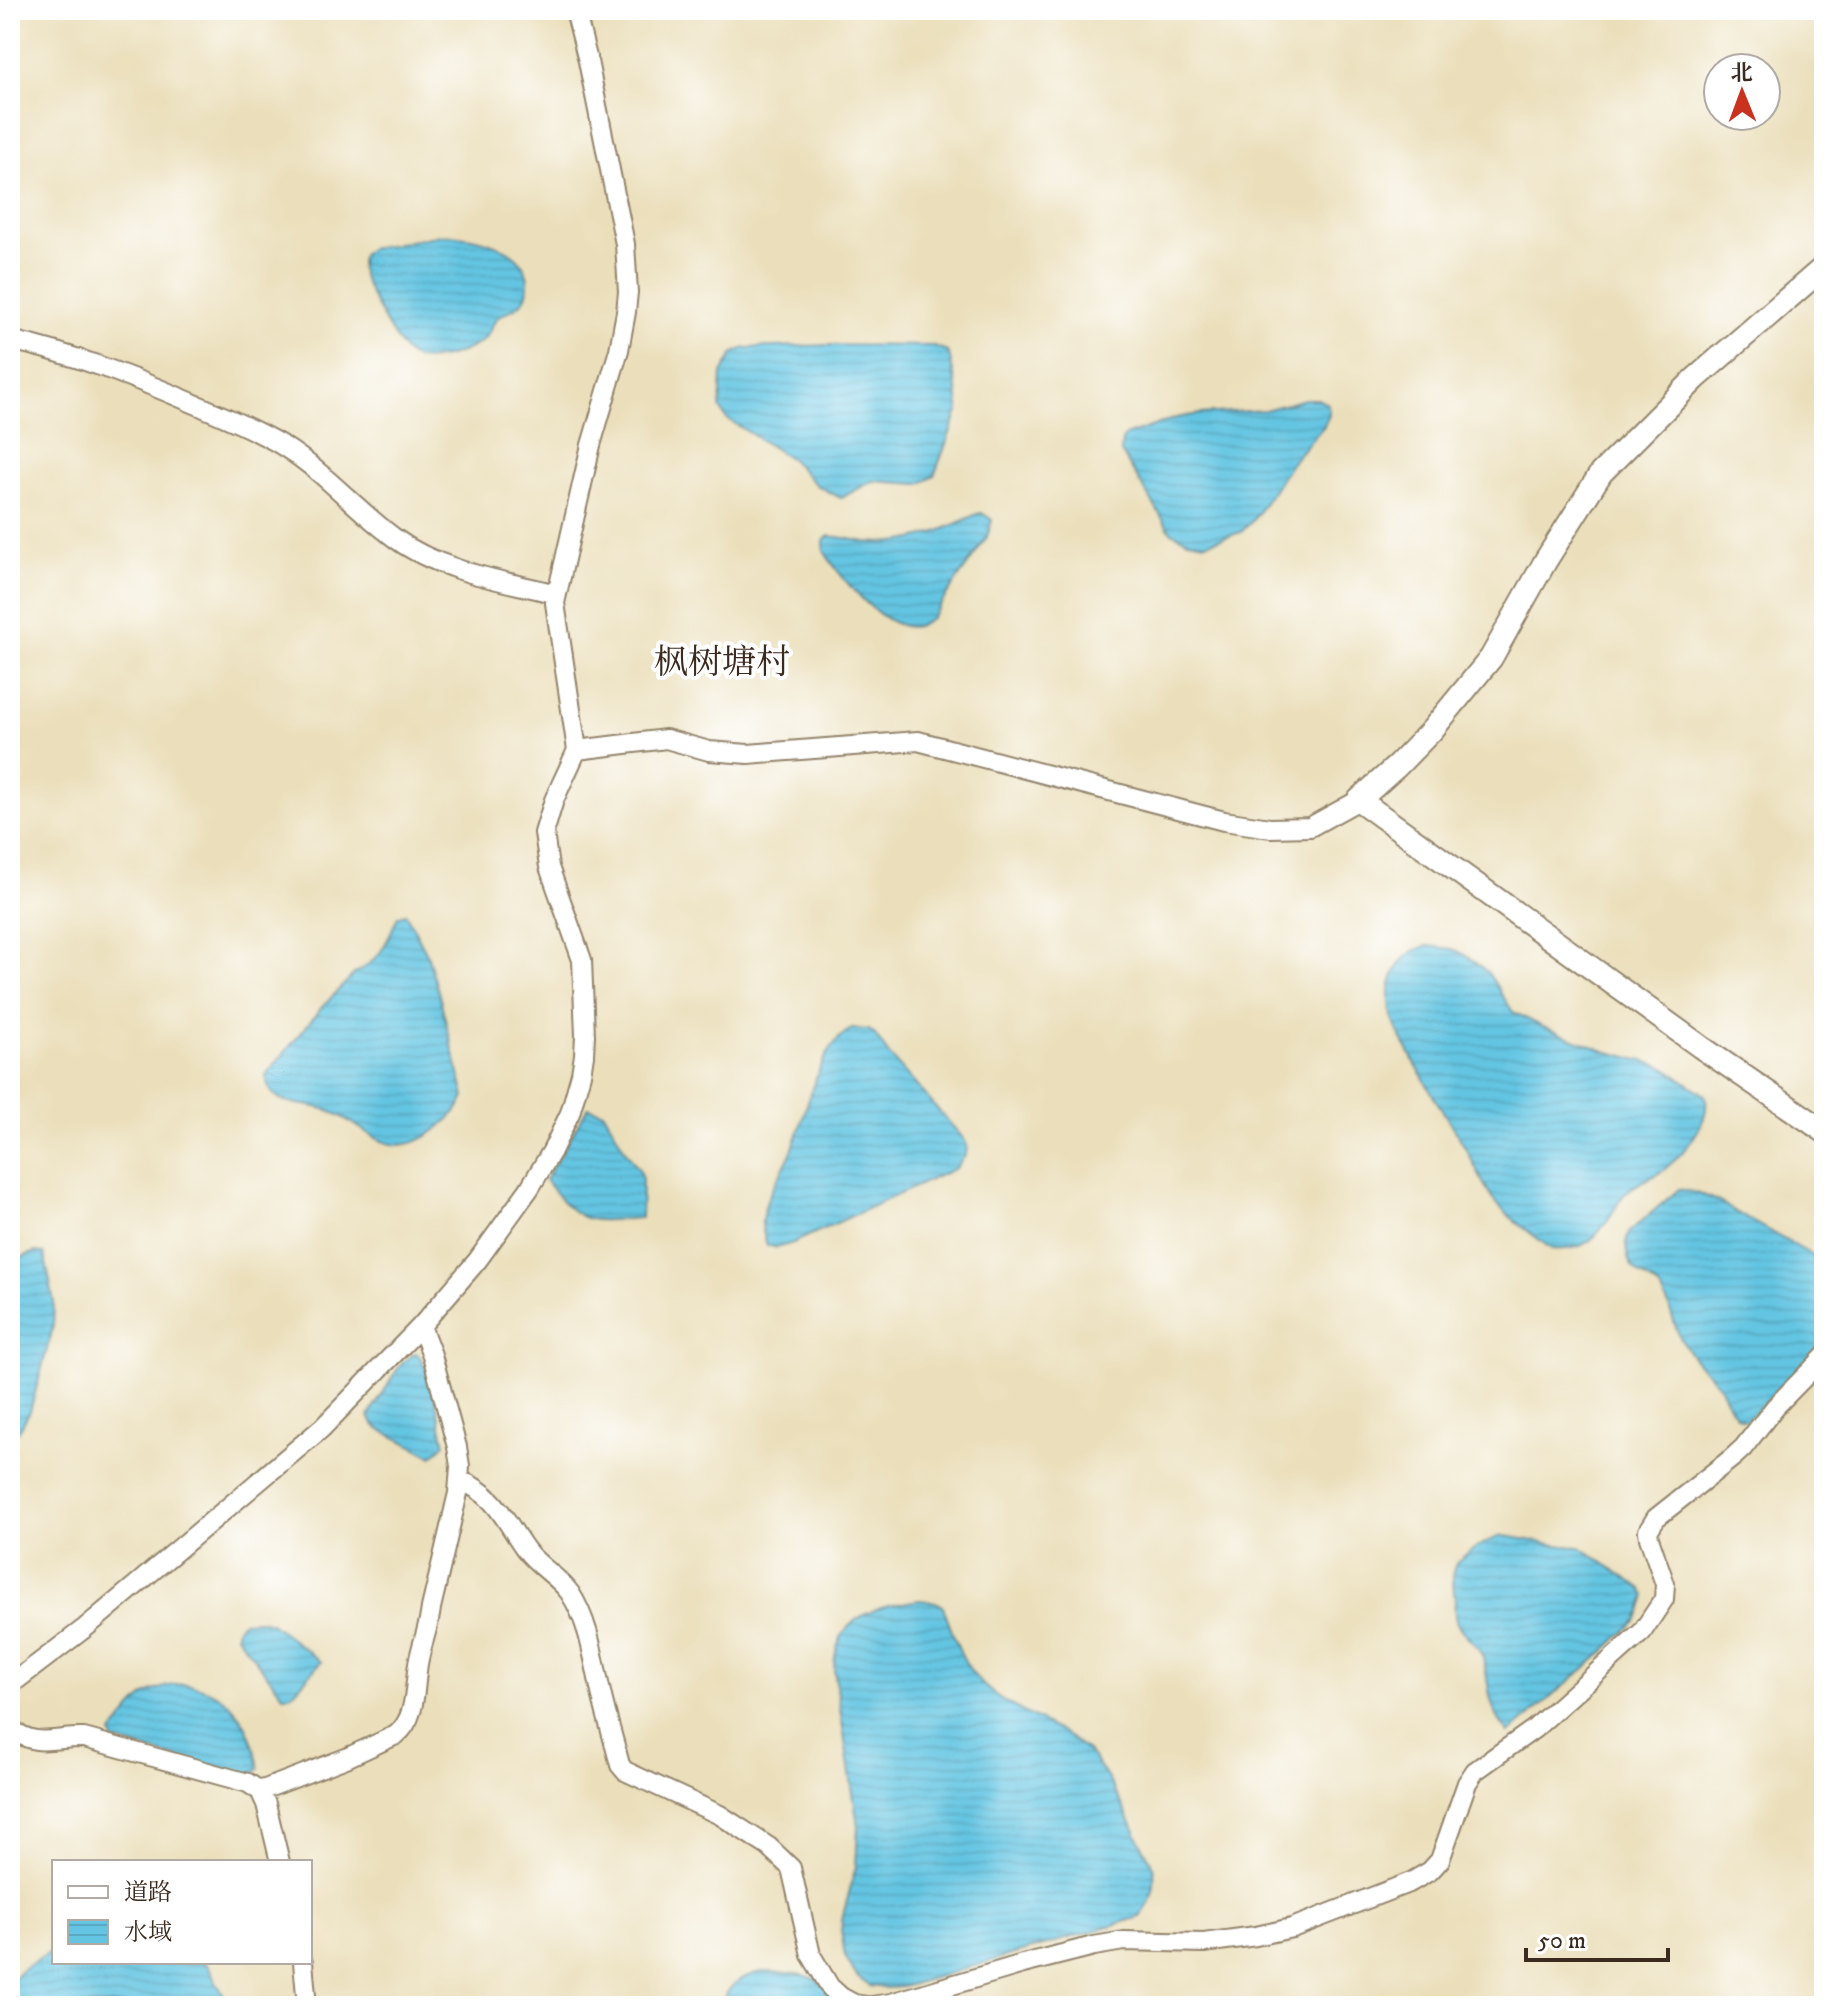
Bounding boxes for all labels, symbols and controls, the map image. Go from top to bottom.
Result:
north arrow [1702,52,1782,132]
text: 北 [1730,60,1753,87]
district label: 枫树塘村 [654,642,790,684]
legend [52,1860,312,1964]
text: 道路 [124,1878,172,1908]
scale bar [1526,1912,1668,1962]
text: 水域 [124,1918,172,1948]
text: 50 m [1538,1926,1586,1956]

